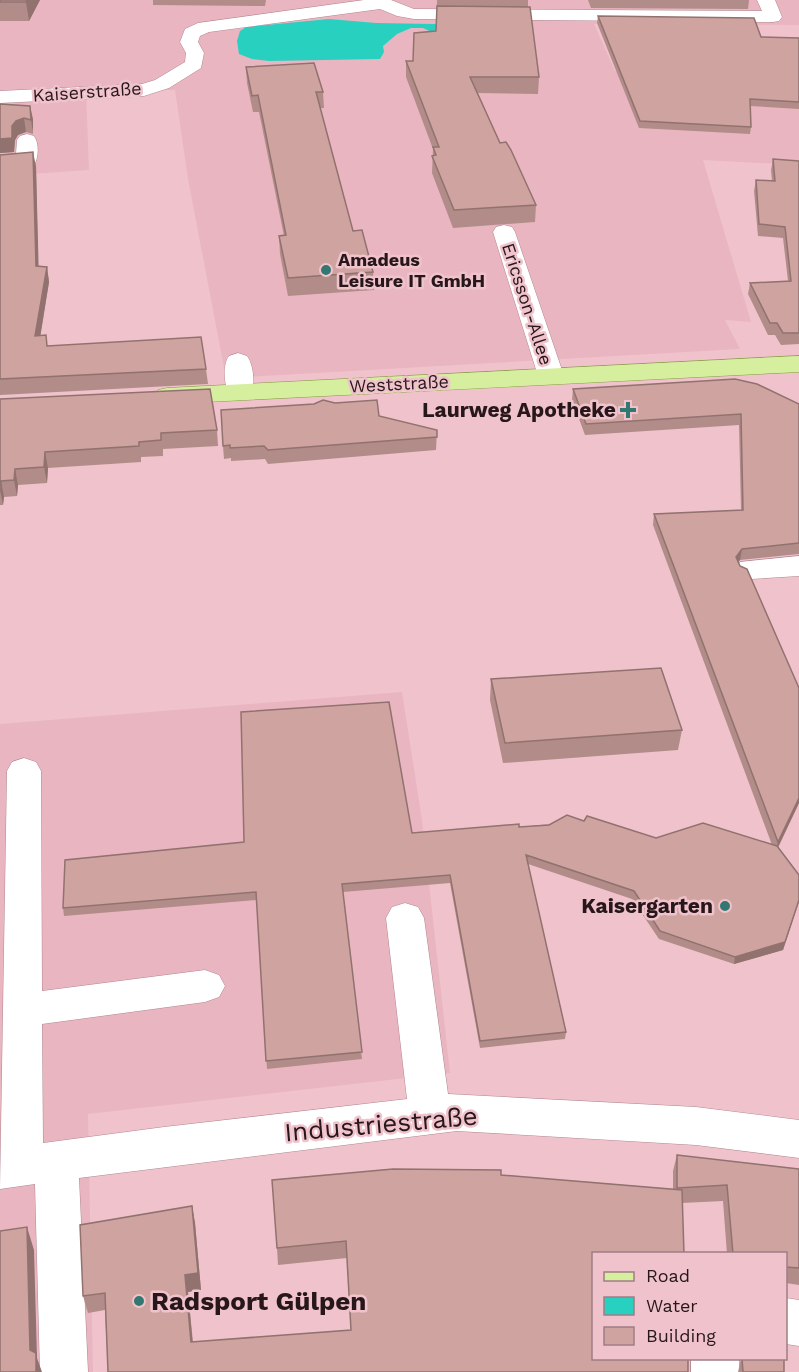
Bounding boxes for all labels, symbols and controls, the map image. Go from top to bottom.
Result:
street label: Kaiserstraße [32,77,142,106]
street label: Ericsson-Allee [498,240,557,368]
place label: Amadeus Leisure IT GmbH [338,249,485,291]
marker: Amadeus Leisure IT GmbH [319,263,333,277]
street label: Weststraße [349,370,449,397]
place label: Laurweg Apotheke [422,397,616,422]
marker: Laurweg Apotheke [621,403,635,417]
place label: Kaisergarten [581,893,713,918]
marker: Kaisergarten [718,899,732,913]
street label: Industriestraße [283,1101,479,1147]
legend [592,1252,787,1360]
text: Road [646,1265,690,1286]
place label: Radsport Gülpen [151,1286,366,1316]
marker: Radsport Gülpen [132,1294,146,1308]
text: Water [646,1295,698,1316]
text: Building [646,1325,716,1346]

